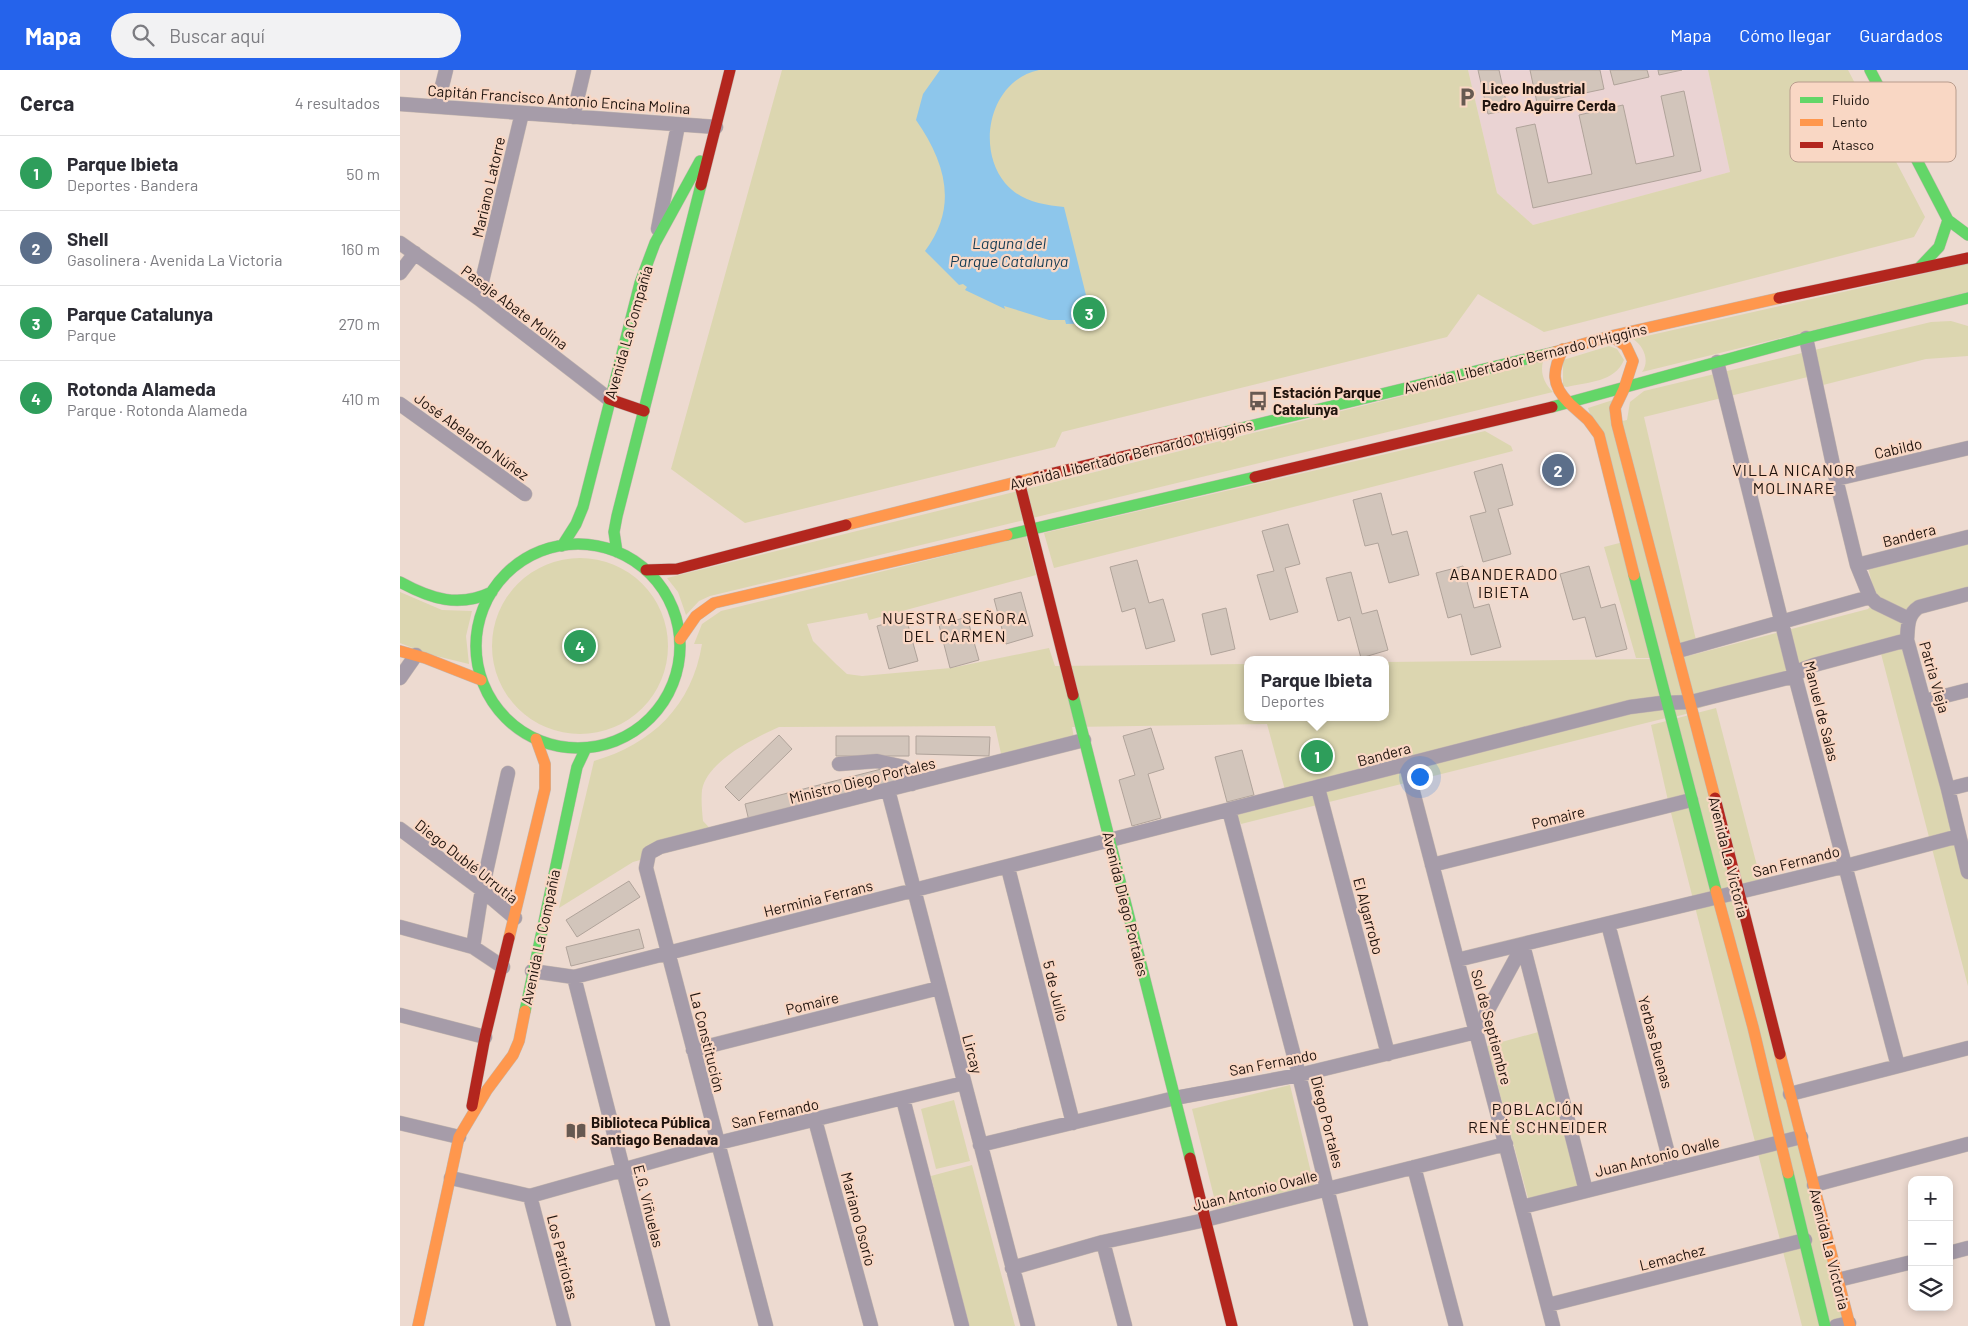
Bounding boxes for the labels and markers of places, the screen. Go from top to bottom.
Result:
place label: Liceo Industrial Pedro Aguirre Cerda [1482,79,1616,114]
parking icon: Liceo Industrial Pedro Aguirre Cerda [1456,86,1478,108]
pin: 3 [1073,294,1105,332]
place label: Estación Parque Catalunya [1273,383,1381,418]
bus stop icon: Estación Parque Catalunya [1247,390,1269,412]
pin: 2 [1542,451,1574,489]
pin: 4 [564,627,596,665]
pin: 1 [1301,737,1333,775]
place label: Biblioteca Pública Santiago Benadava [591,1113,718,1148]
library icon: Biblioteca Pública Santiago Benadava [565,1120,587,1142]

